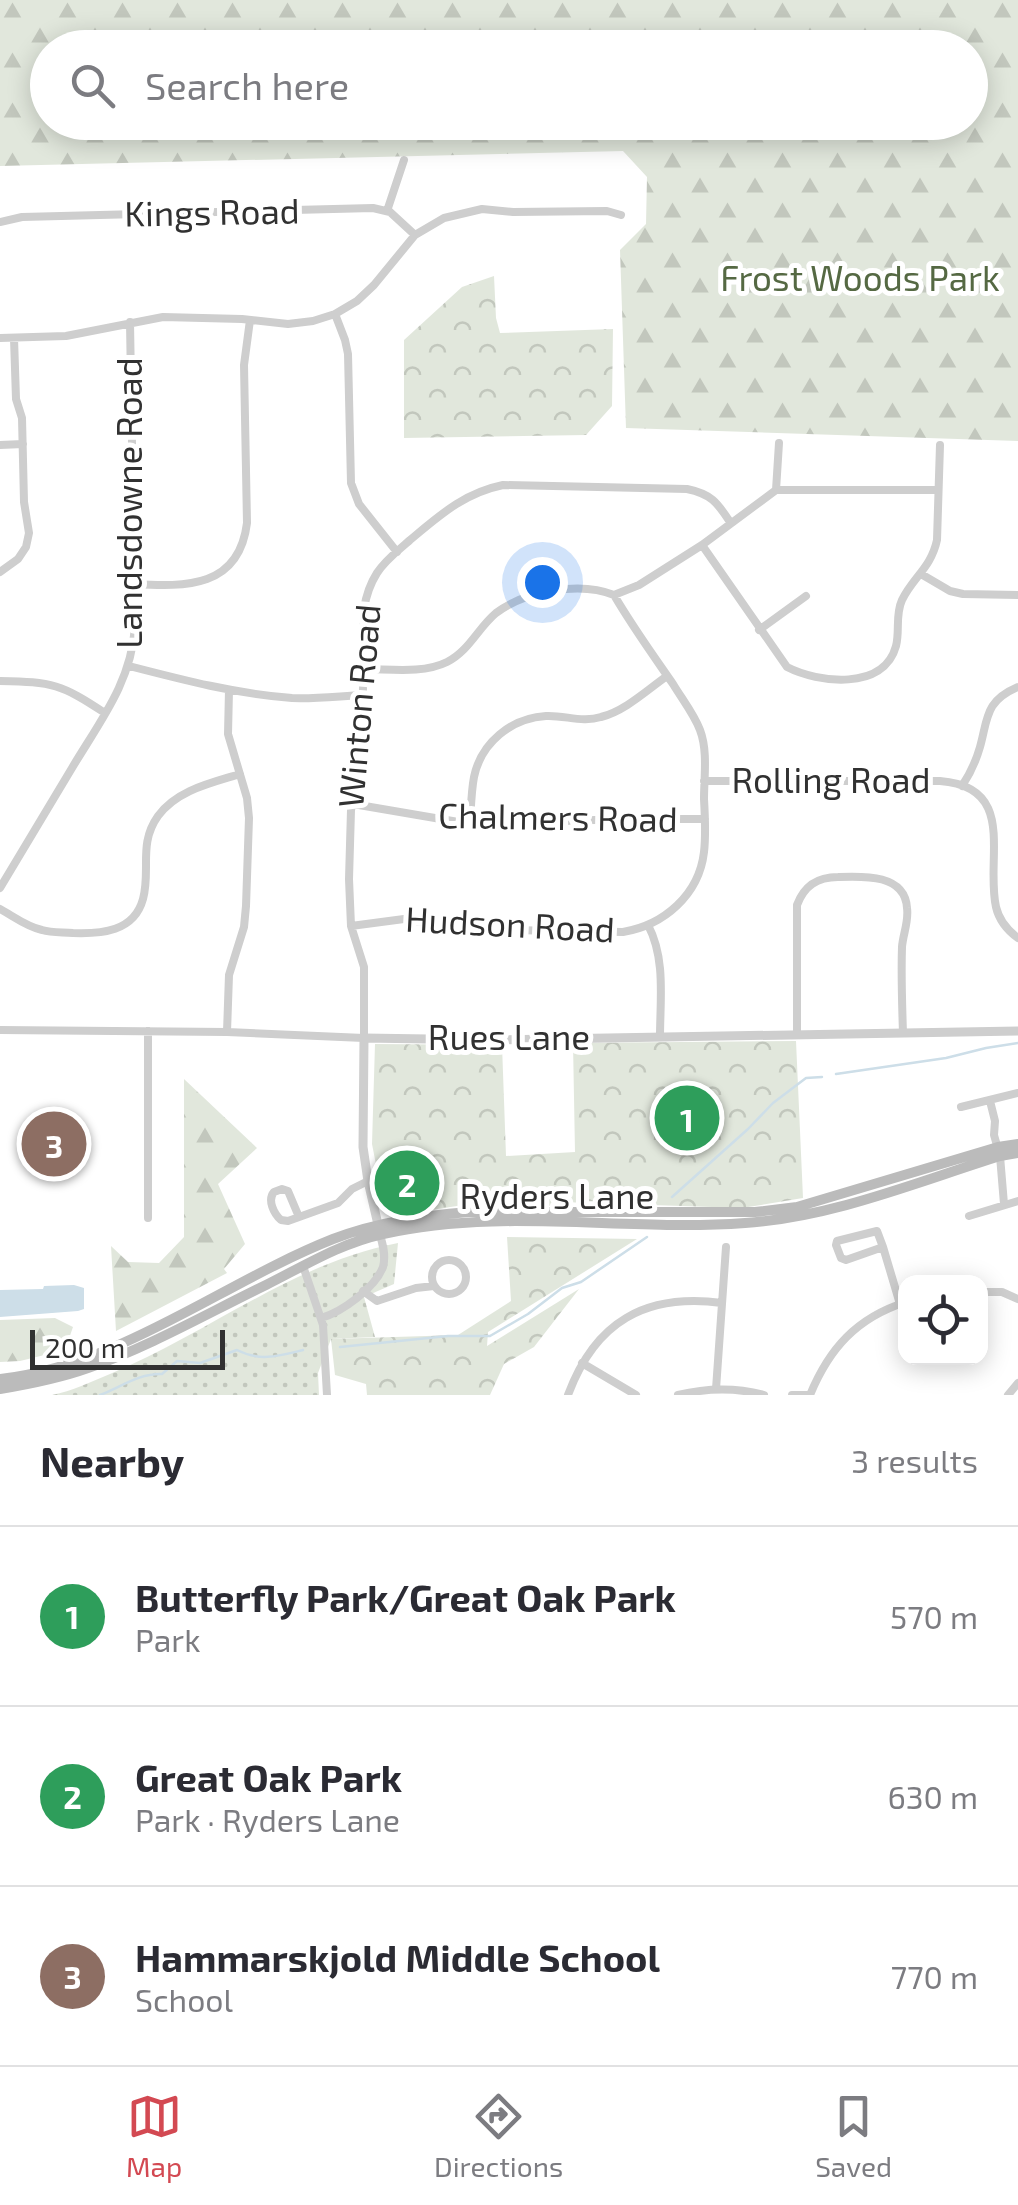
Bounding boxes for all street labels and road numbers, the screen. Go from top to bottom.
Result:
street label: Kings Road [124,188,300,234]
street label: Landsdowne Road [107,357,149,649]
street label: Winton Road [328,602,388,809]
street label: Rolling Road [731,758,931,800]
street label: Chalmers Road [438,793,678,839]
street label: Hudson Road [404,897,616,949]
street label: Rues Lane [428,1015,590,1057]
street label: Ryders Lane [460,1174,654,1216]

